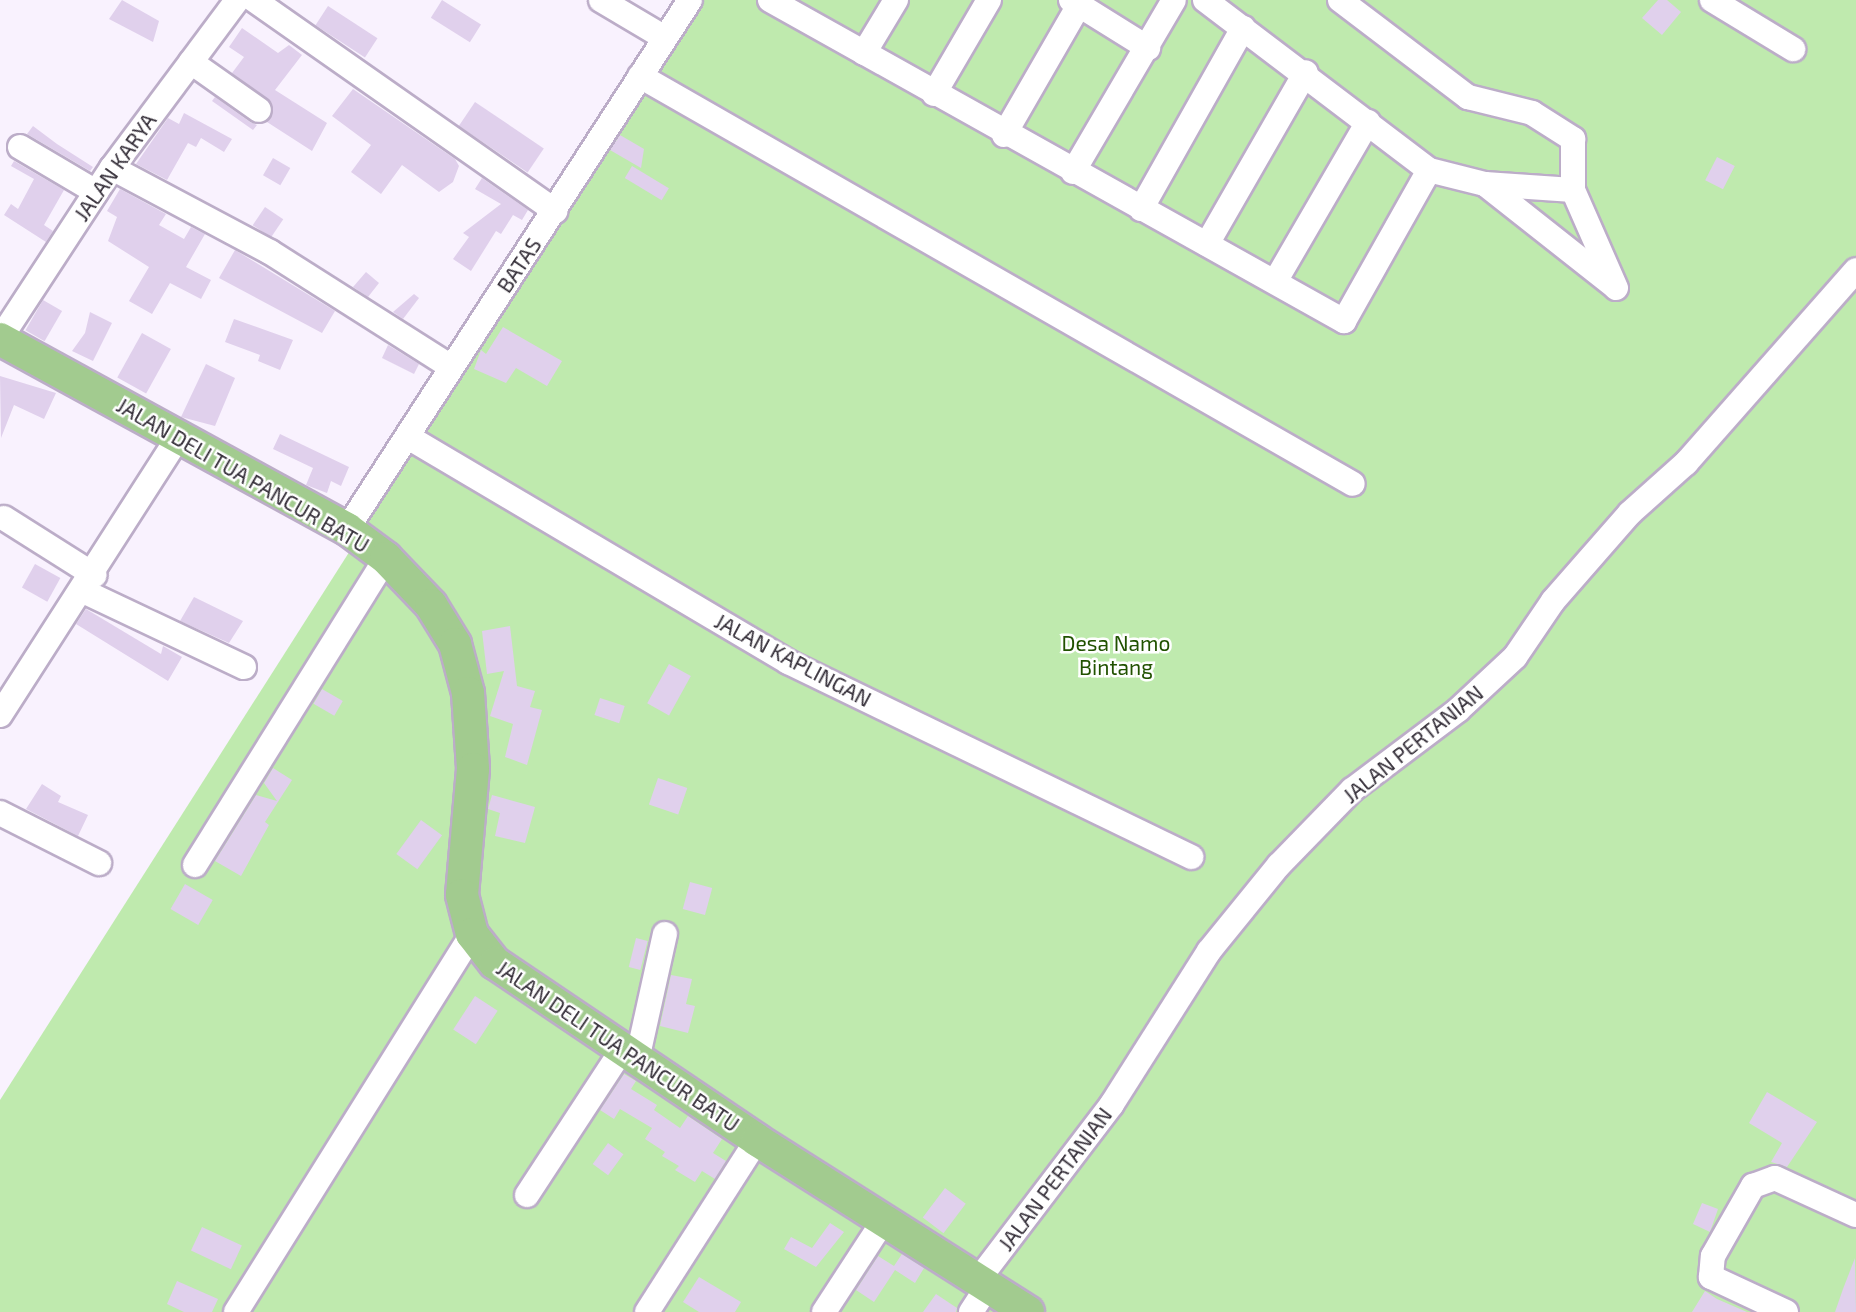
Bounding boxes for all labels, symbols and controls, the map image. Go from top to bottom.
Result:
street label: JALAN KARYA [69,108,161,226]
street label: BATAS [492,233,546,297]
street label: JALAN DELI TUA PANCUR BATU [112,392,374,558]
street label: JALAN KAPLINGAN [710,608,876,712]
park label: Desa Namo Bintang [1062,630,1170,680]
street label: JALAN PERTANIAN [1338,680,1488,808]
street label: JALAN DELI TUA PANCUR BATU [491,955,745,1137]
street label: JALAN PERTANIAN [993,1102,1117,1256]

